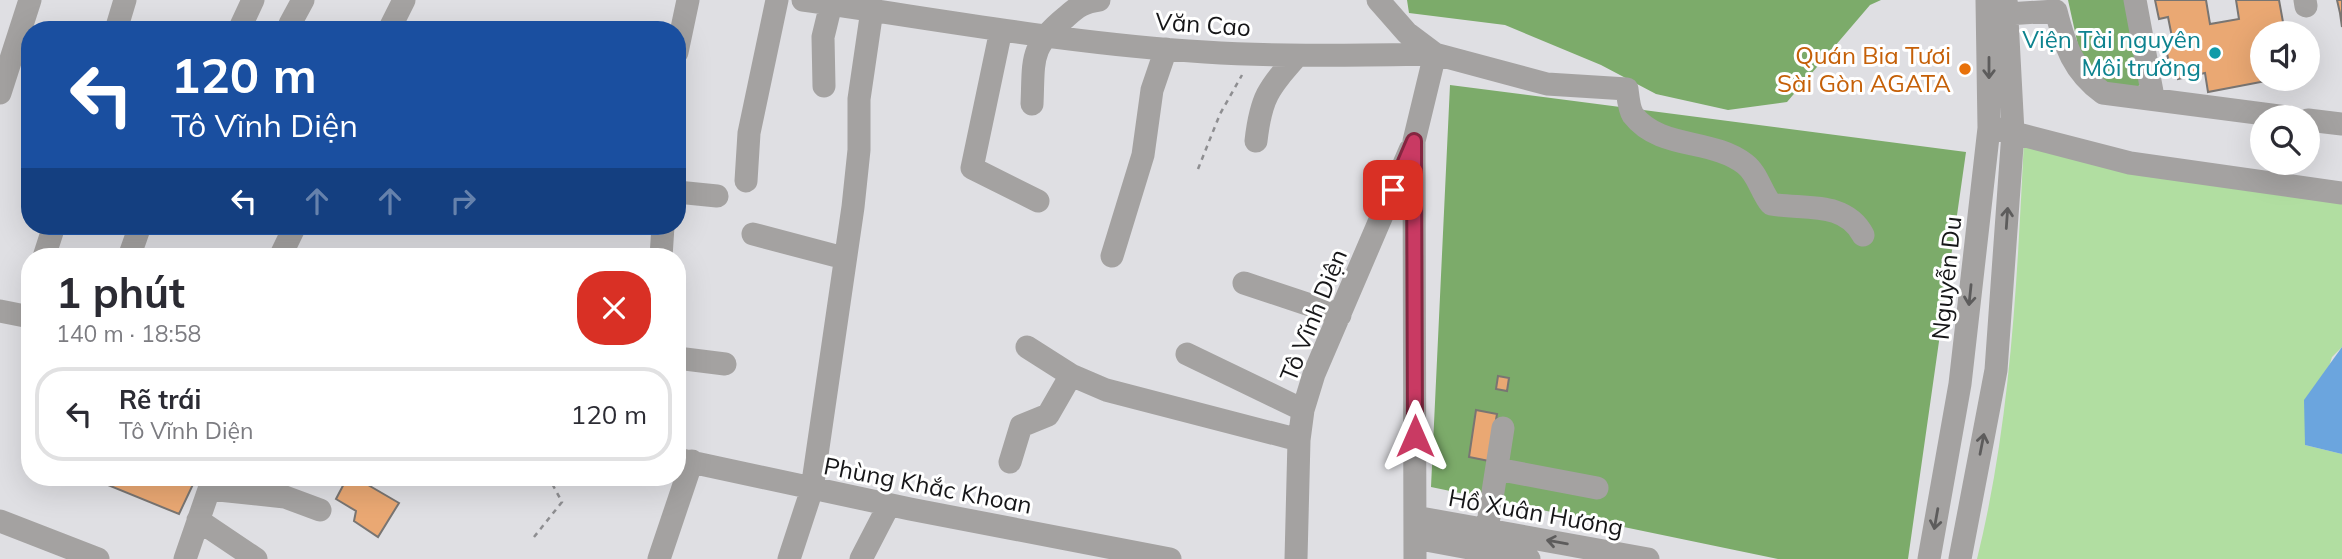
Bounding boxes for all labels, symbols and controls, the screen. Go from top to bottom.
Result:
street label: Văn Cao [1154,6,1252,42]
map controls [2250,21,2320,175]
button: sound [2250,21,2320,91]
place label: Viện Tài nguyên Môi trường [2022,24,2201,82]
place label: Quán Bia Tươi Sài Gòn AGATA [1777,40,1951,98]
text: 120 m [171,44,317,105]
marker: Viện Tài nguyên Môi trường [2207,45,2223,61]
icon: left [56,49,147,140]
one-way arrow [1982,56,1996,79]
marker: Quán Bia Tươi Sài Gòn AGATA [1957,61,1973,77]
text: Tô Vĩnh Diện [171,105,358,145]
button: search [2250,105,2320,175]
pin [1363,160,1423,220]
icon: arrive [1374,171,1412,209]
icon: left [225,182,263,220]
icon: ahead [298,182,336,220]
icon: ahead [371,182,409,220]
icon: right [444,182,482,220]
one-way arrow [2000,207,2013,230]
street label: Nguyễn Du [1925,215,1967,341]
street label: Tô Vĩnh Diện [1273,244,1353,386]
text: 1 phút [56,266,185,319]
button: close [577,271,651,345]
one-way arrow [1964,283,1977,305]
text: 140 m · 18:58 [56,319,201,348]
text: Rẽ trái [119,383,201,416]
icon: left [60,395,98,433]
text: 120 m [571,398,647,431]
position arrow [1378,399,1452,473]
text: Tô Vĩnh Diện [119,416,253,445]
one-way arrow [1976,433,1989,456]
street label: Phùng Khắc Khoan [821,450,1035,520]
street label: Hồ Xuân Hương [1446,482,1626,542]
one-way arrow [1929,507,1942,530]
one-way arrow [1546,535,1569,549]

